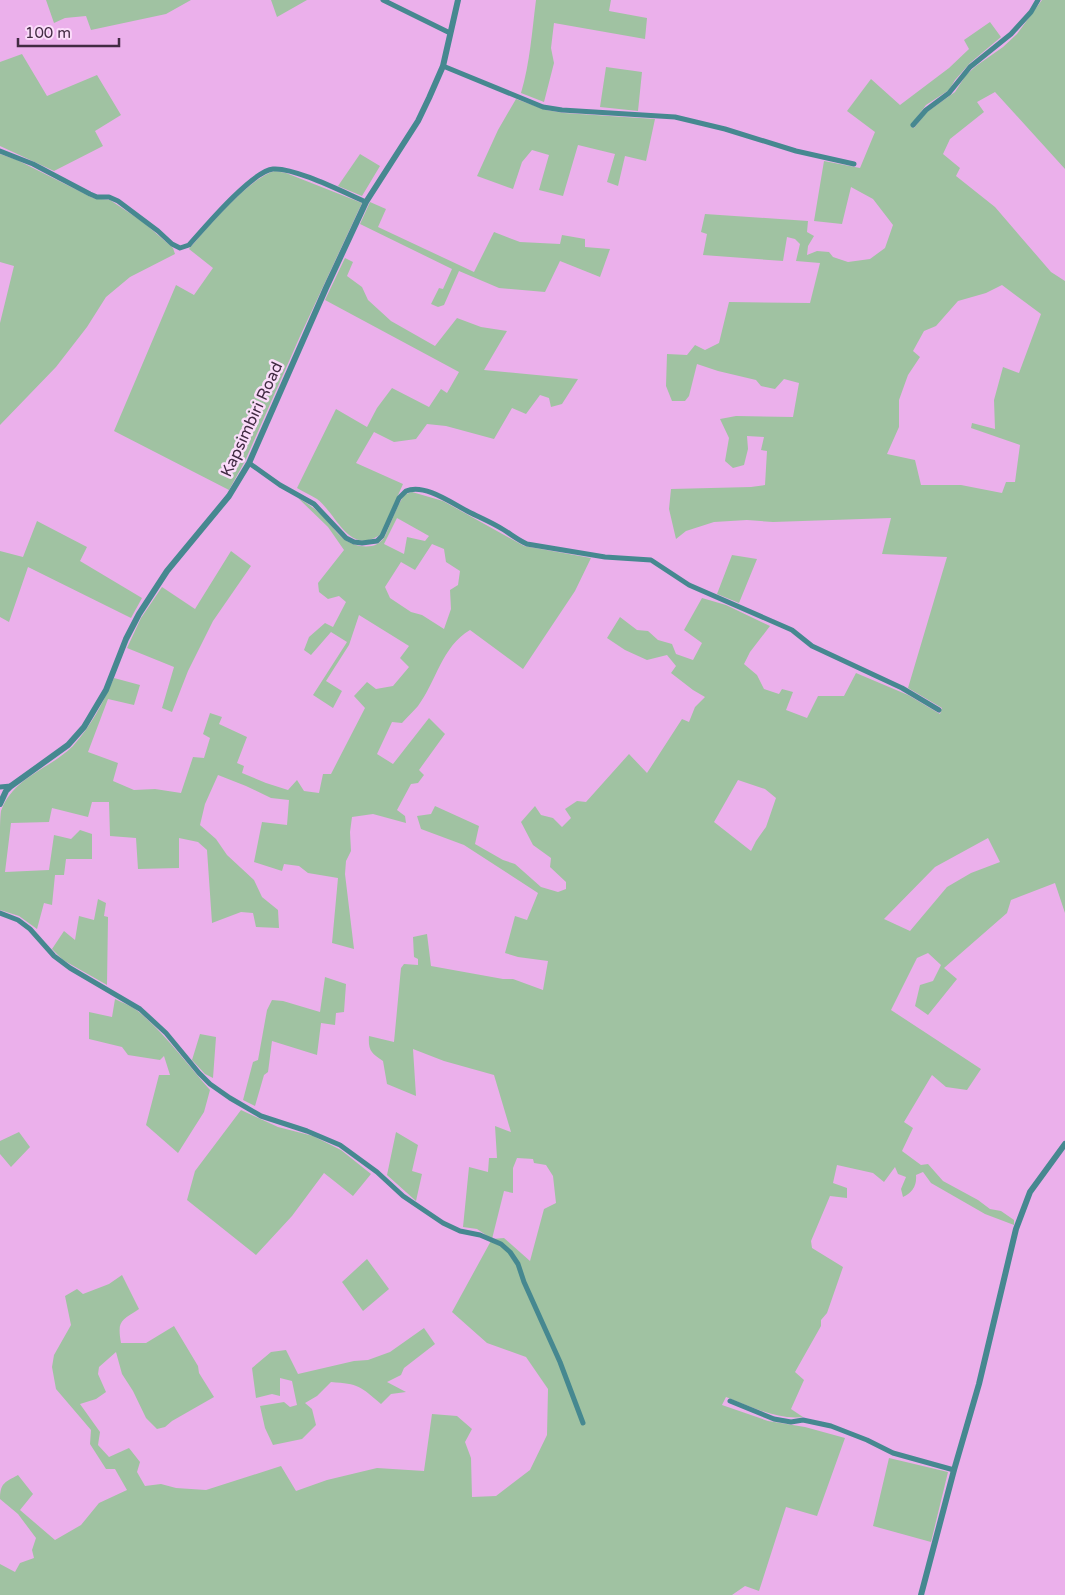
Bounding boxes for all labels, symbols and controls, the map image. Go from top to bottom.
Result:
scale bar [18,15,119,47]
text: 100 m [25,24,71,42]
street label: Kapsimbiri Road [216,359,287,480]

